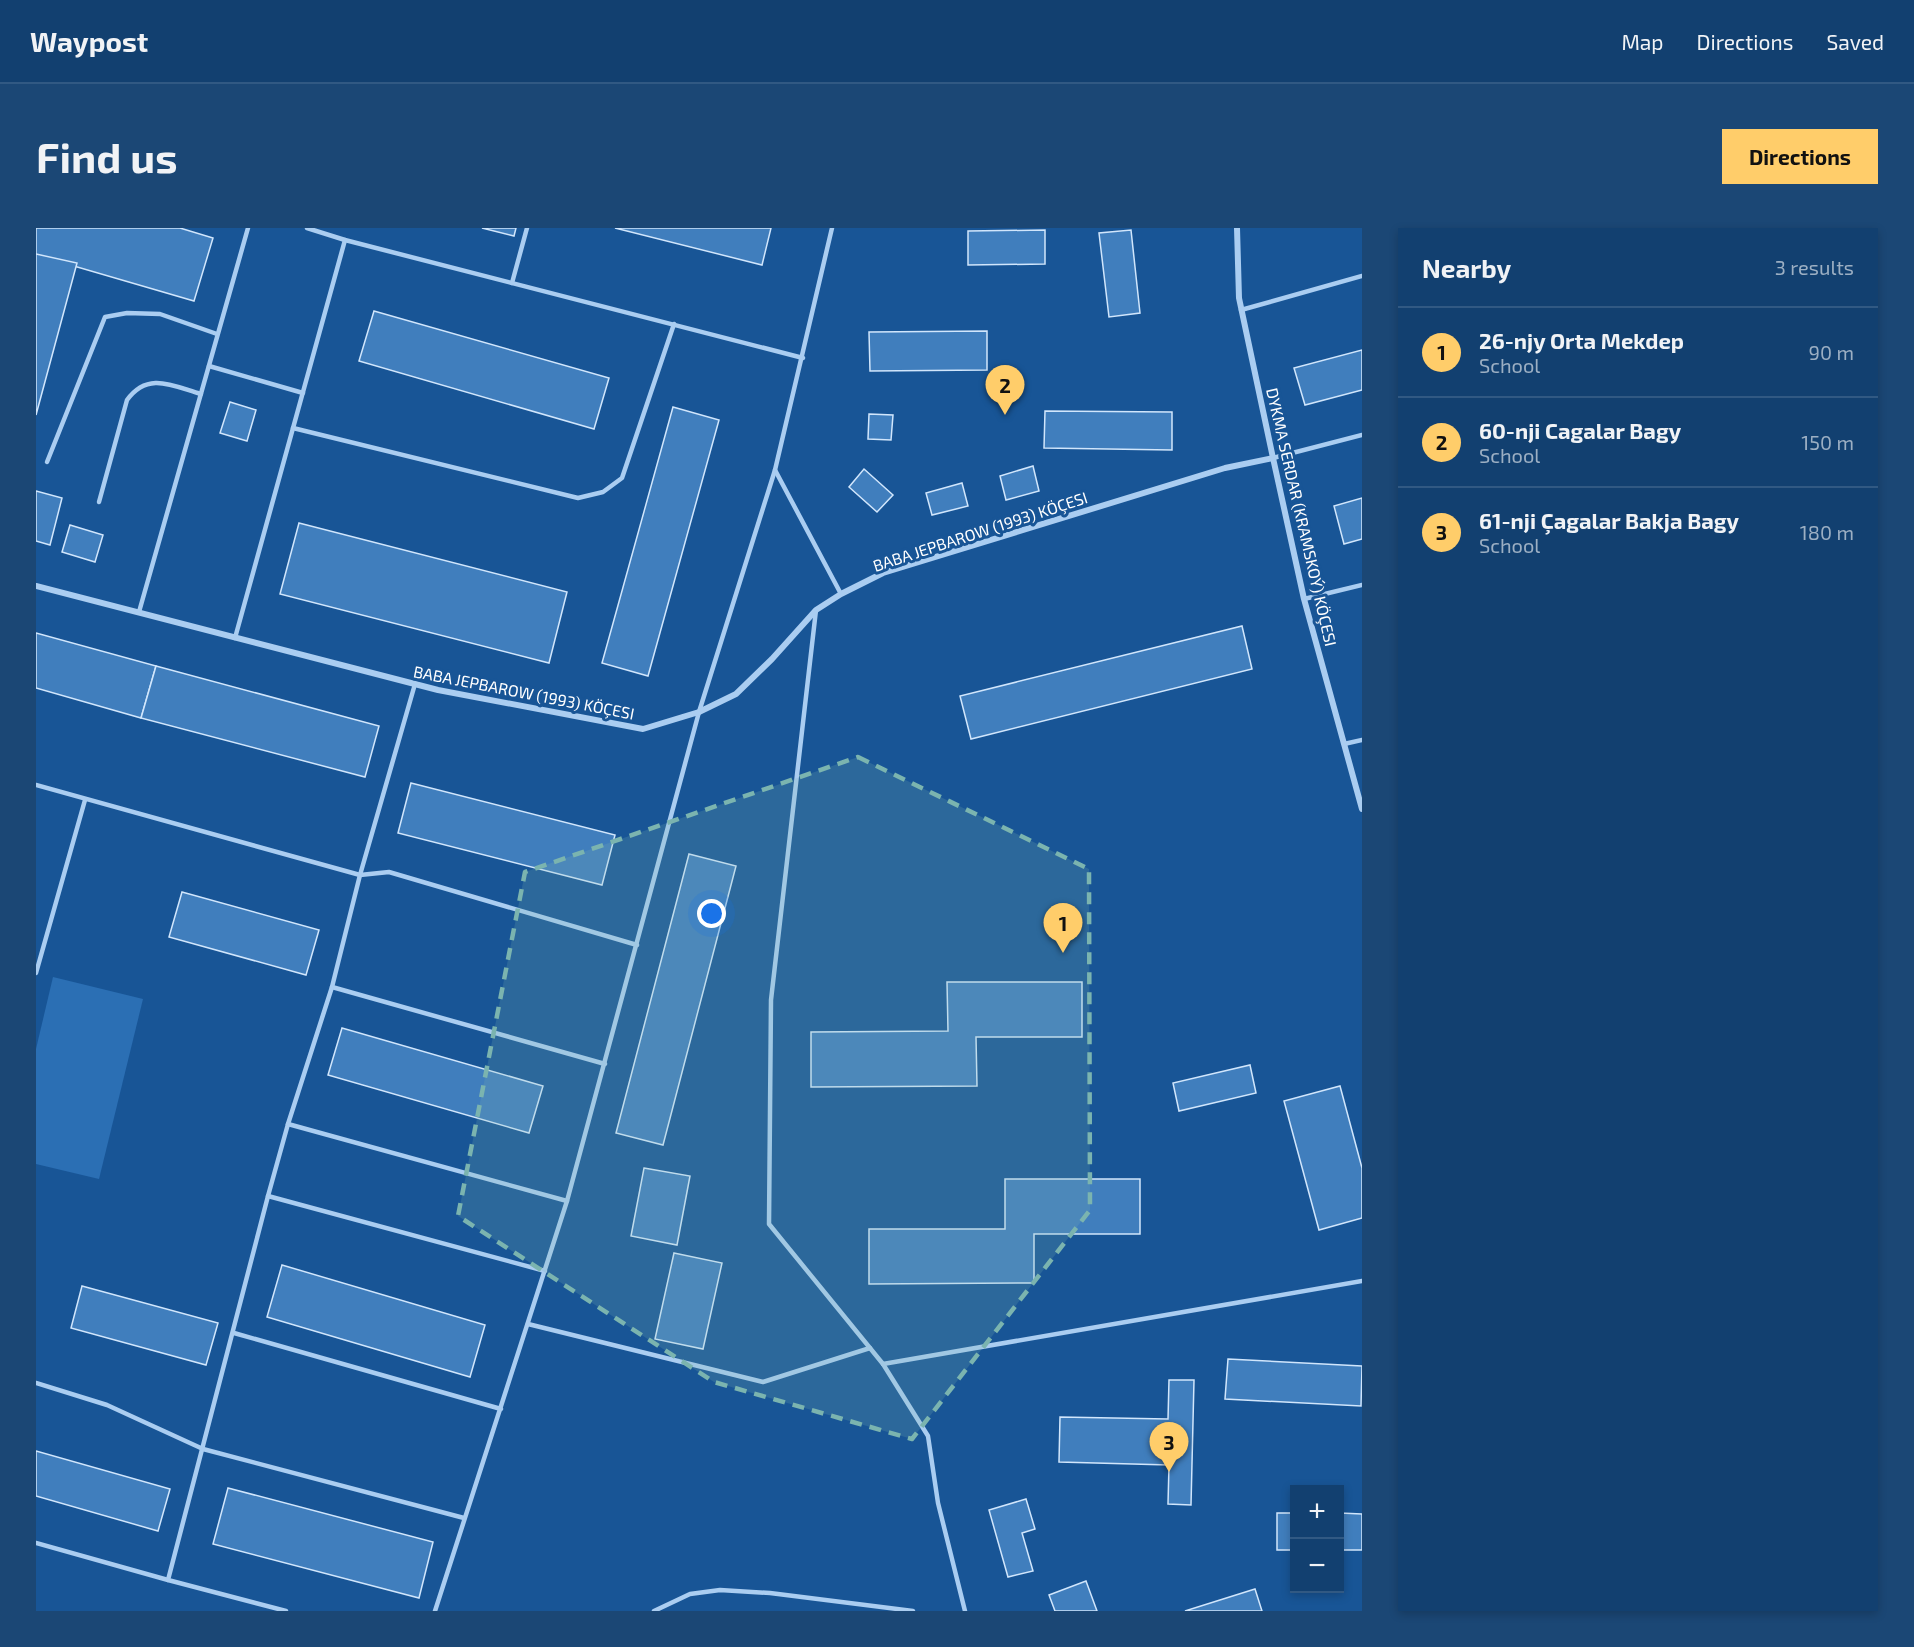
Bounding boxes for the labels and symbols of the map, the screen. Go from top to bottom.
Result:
pin: 2 [986,366,1024,415]
street label: DYKMA SERDAR (KRAMSKOÝ) KÖÇESI [1262,386,1341,648]
street label: BABA JEPBAROW (1993) KÖÇESI [870,487,1090,576]
street label: BABA JEPBAROW (1993) KÖÇESI [412,661,636,724]
your location [697,899,726,928]
pin: 1 [1044,904,1082,953]
pin: 3 [1150,1422,1188,1472]

